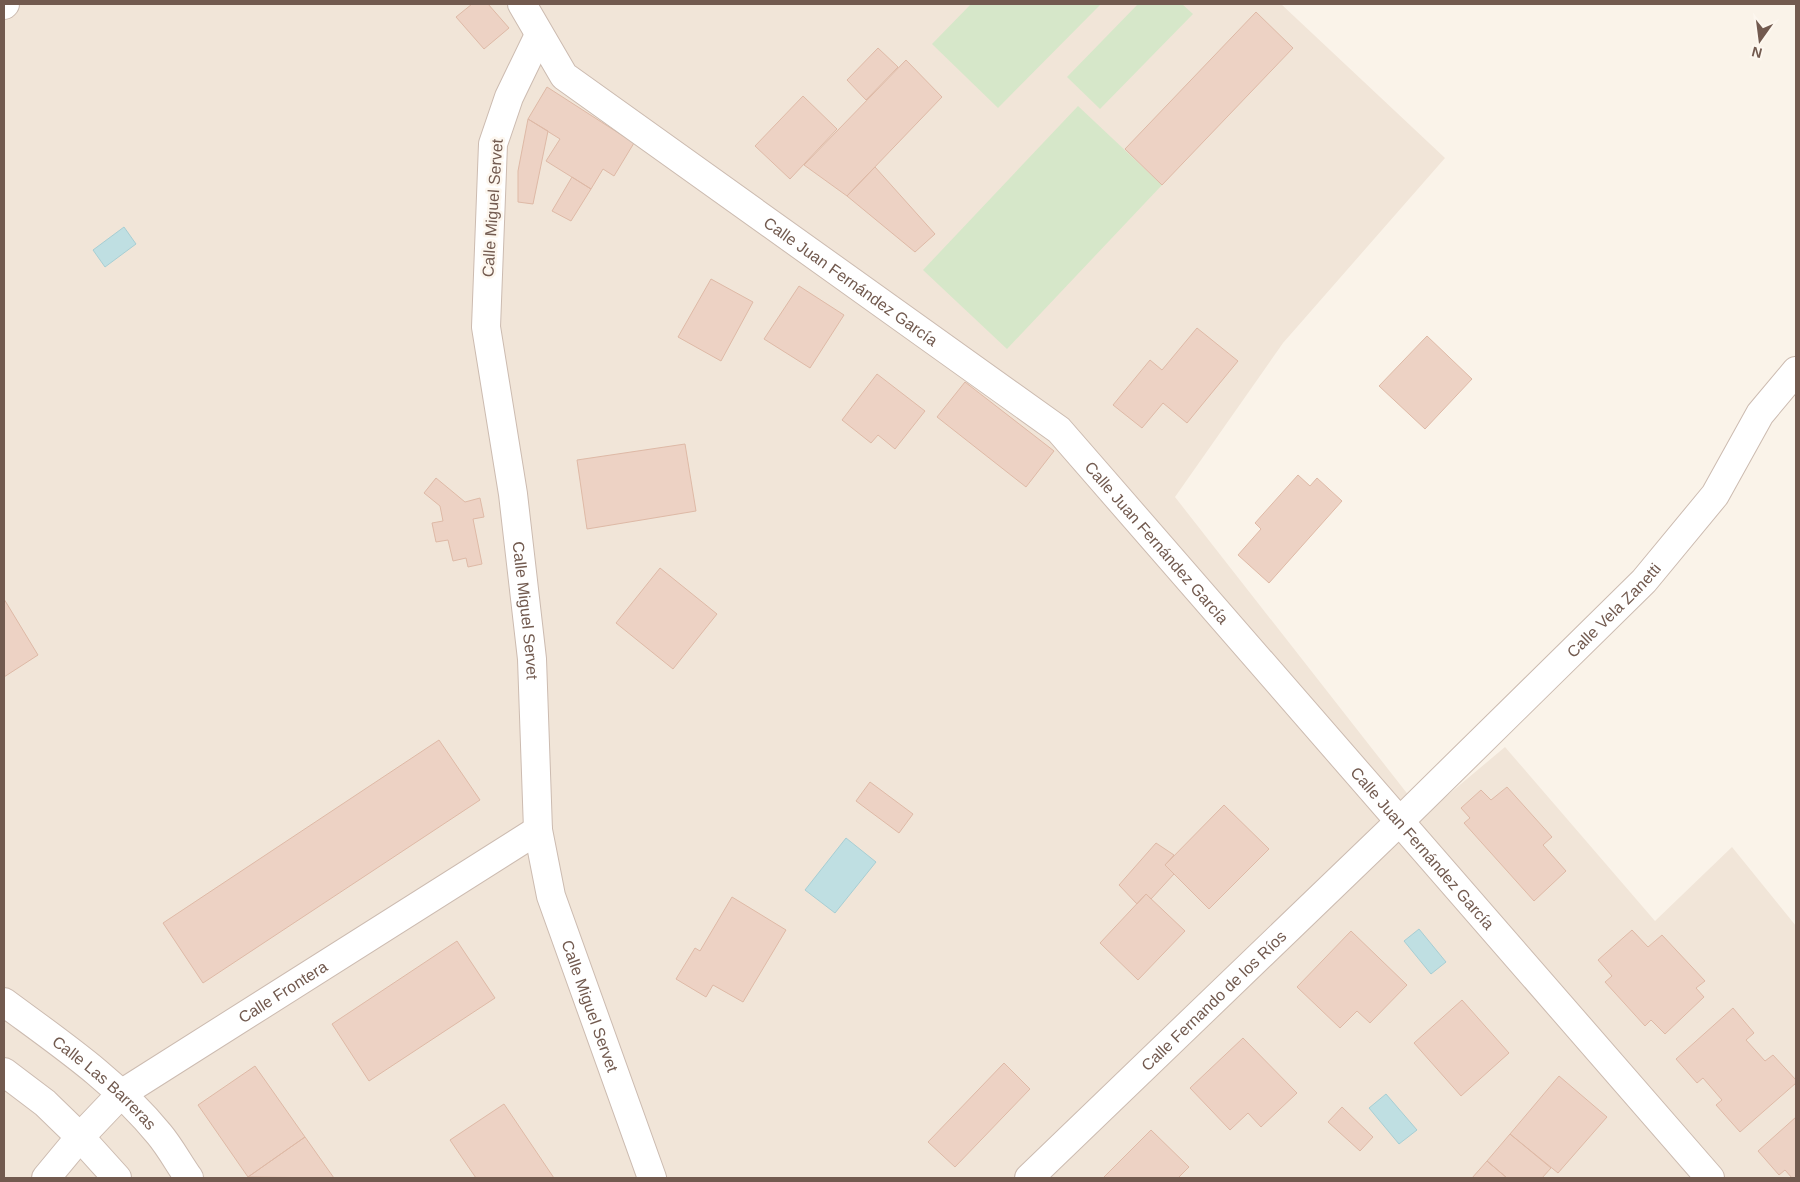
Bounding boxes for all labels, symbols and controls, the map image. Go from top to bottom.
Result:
north arrow [1735,15,1785,65]
text: N [1750,44,1764,62]
street label: Calle Miguel Servet [479,138,506,278]
street label: Calle Juan Fernández García [761,214,941,349]
street label: Calle Juan Fernández García [1081,458,1232,627]
street label: Calle Miguel Servet [510,541,541,680]
street label: Calle Vela Zanetti [1564,560,1664,661]
street label: Calle Juan Fernández García [1347,764,1498,933]
street label: Calle Fernando de los Ríos [1138,927,1290,1074]
street label: Calle Miguel Servet [558,938,621,1075]
street label: Calle Frontera [236,958,330,1026]
street label: Calle Las Barreras [49,1033,159,1133]

